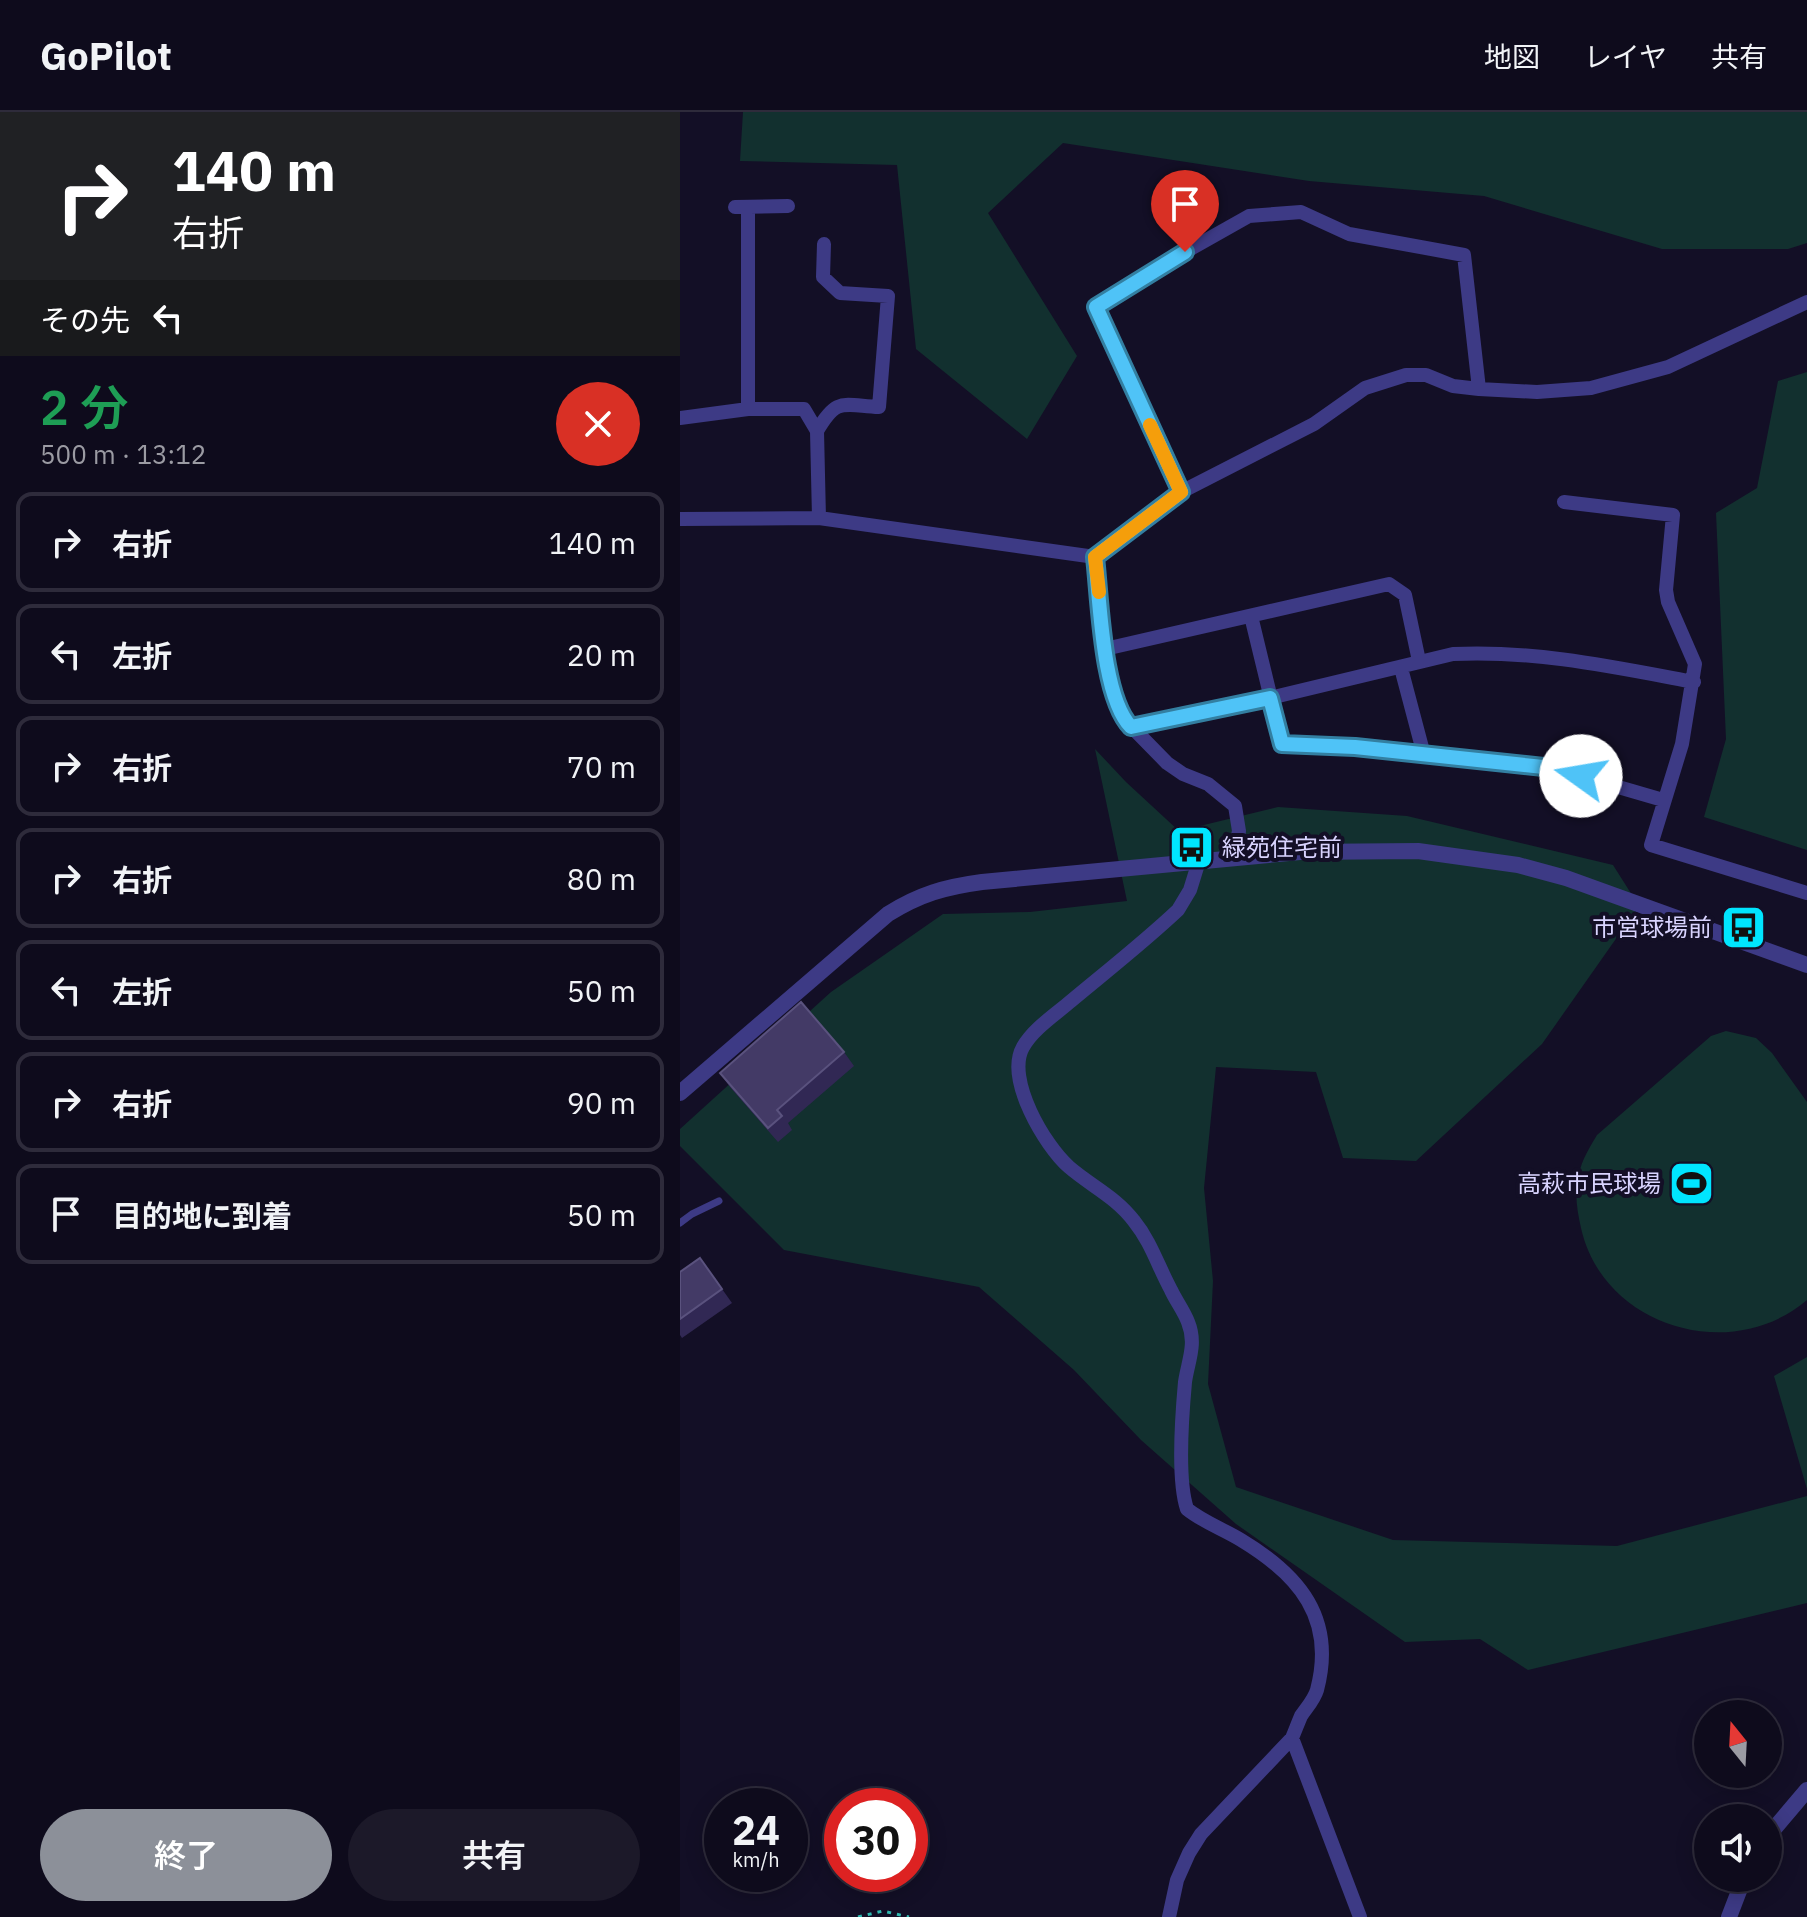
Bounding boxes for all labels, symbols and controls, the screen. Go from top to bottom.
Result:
text: GoPilot [40,31,172,80]
text: 地図 [1484,38,1540,75]
text: レイヤ [1584,38,1667,75]
text: 共有 [1711,38,1767,75]
text: 140 m [172,134,336,206]
icon: right [40,144,144,248]
pin [1151,170,1219,252]
icon: arrive [1163,182,1207,226]
text: 右折 [172,209,244,256]
icon: left [146,296,190,340]
text: その先 [40,300,130,339]
text: 2 分 [40,376,128,438]
button: close [556,382,640,466]
text: 500 m · 13:12 [40,437,206,471]
icon: right [44,520,88,564]
text: 140 m [549,523,636,562]
text: 右折 [112,524,172,563]
icon: left [44,632,88,676]
text: 20 m [567,635,636,674]
text: 左折 [112,636,172,675]
position arrow [1539,734,1623,818]
icon: right [44,744,88,788]
text: 70 m [567,747,636,786]
text: 右折 [112,748,172,787]
bus stop icon: 緑苑住宅前 [1167,824,1215,872]
place label: 緑苑住宅前 [1222,831,1342,863]
icon: right [44,856,88,900]
text: 80 m [567,859,636,898]
text: 右折 [112,860,172,899]
bus stop icon: 市営球場前 [1719,904,1767,952]
place label: 市営球場前 [1592,911,1712,943]
icon: left [44,968,88,1012]
text: 50 m [567,971,636,1010]
text: 左折 [112,972,172,1011]
icon: right [44,1080,88,1124]
text: 90 m [567,1083,636,1122]
text: 右折 [112,1084,172,1123]
sports icon: 高萩市民球場 [1668,1160,1716,1208]
place label: 高萩市民球場 [1517,1167,1661,1199]
icon: arrive [44,1192,88,1236]
text: 50 m [567,1195,636,1234]
text: 目的地に到着 [112,1196,292,1235]
north arrow [1694,1700,1782,1788]
map controls [1694,1700,1782,1892]
speed limit sign: 30 [824,1788,928,1892]
text: 24 [732,1804,780,1856]
button: sound [1694,1804,1782,1892]
button: 終了 [40,1809,332,1901]
button: 共有 [348,1809,640,1901]
text: km/h [732,1846,780,1873]

